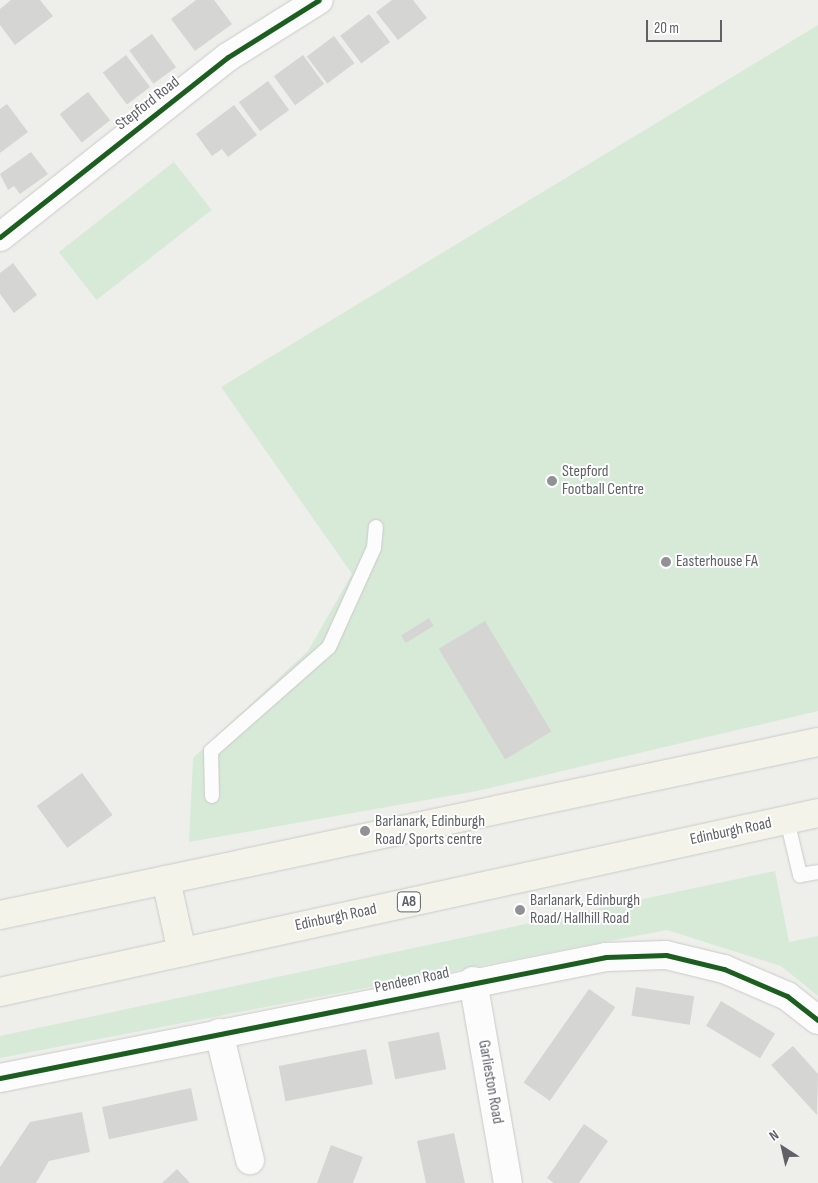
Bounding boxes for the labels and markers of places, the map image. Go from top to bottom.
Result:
place label: Stepford Football Centre [562,462,644,500]
marker: Stepford Football Centre [546,475,558,487]
place label: Easterhouse FA [676,552,758,572]
marker: Easterhouse FA [660,556,672,568]
place label: Barlanark, Edinburgh Road/ Sports centre [375,812,485,850]
marker: Barlanark, Edinburgh Road/ Sports centre [359,825,371,837]
place label: Barlanark, Edinburgh Road/ Hallhill Road [530,891,640,929]
marker: Barlanark, Edinburgh Road/ Hallhill Road [514,904,526,916]

